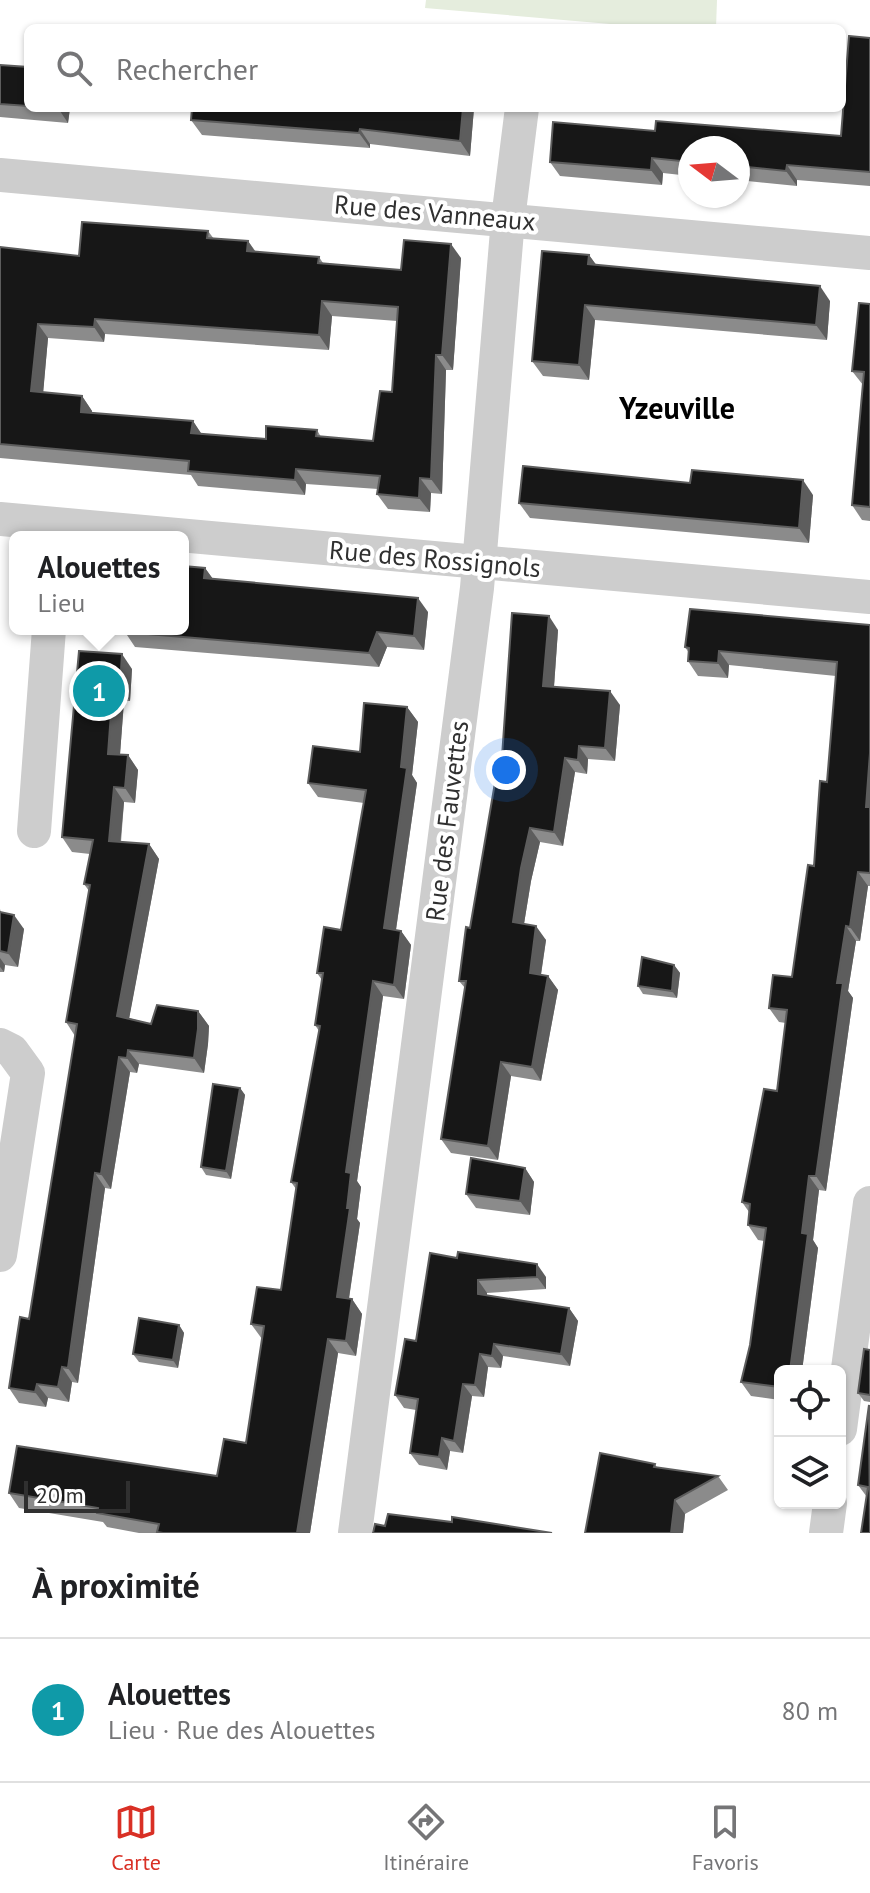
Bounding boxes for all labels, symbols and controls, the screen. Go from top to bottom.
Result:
search box [24,24,846,112]
icon: search [52,46,96,90]
text: Rechercher [116,49,258,88]
north arrow [678,136,750,208]
street label: Rue des Vanneaux [333,187,537,238]
district label: Yzeuville [618,388,735,427]
popup [9,531,189,635]
street label: Rue des Rossignols [328,533,542,584]
text: Alouettes [38,547,160,586]
text: Lieu [38,586,85,619]
pin: 1 [73,661,125,721]
street label: Rue des Fauvettes [418,719,475,923]
your location [486,750,526,790]
map controls [774,1365,846,1509]
button: locate [774,1365,846,1437]
button: layers [774,1437,846,1509]
scale bar [24,1477,130,1513]
text: 20 m [36,1481,84,1509]
text: À proximité [32,1563,200,1607]
text: Alouettes [108,1674,231,1713]
text: 1 [51,1694,65,1727]
text: 80 m [782,1694,838,1727]
text: Lieu · Rue des Alouettes [108,1713,376,1746]
tab: Carte [111,1800,161,1876]
tab: Itinéraire [383,1800,469,1876]
tab: Favoris [692,1800,759,1876]

